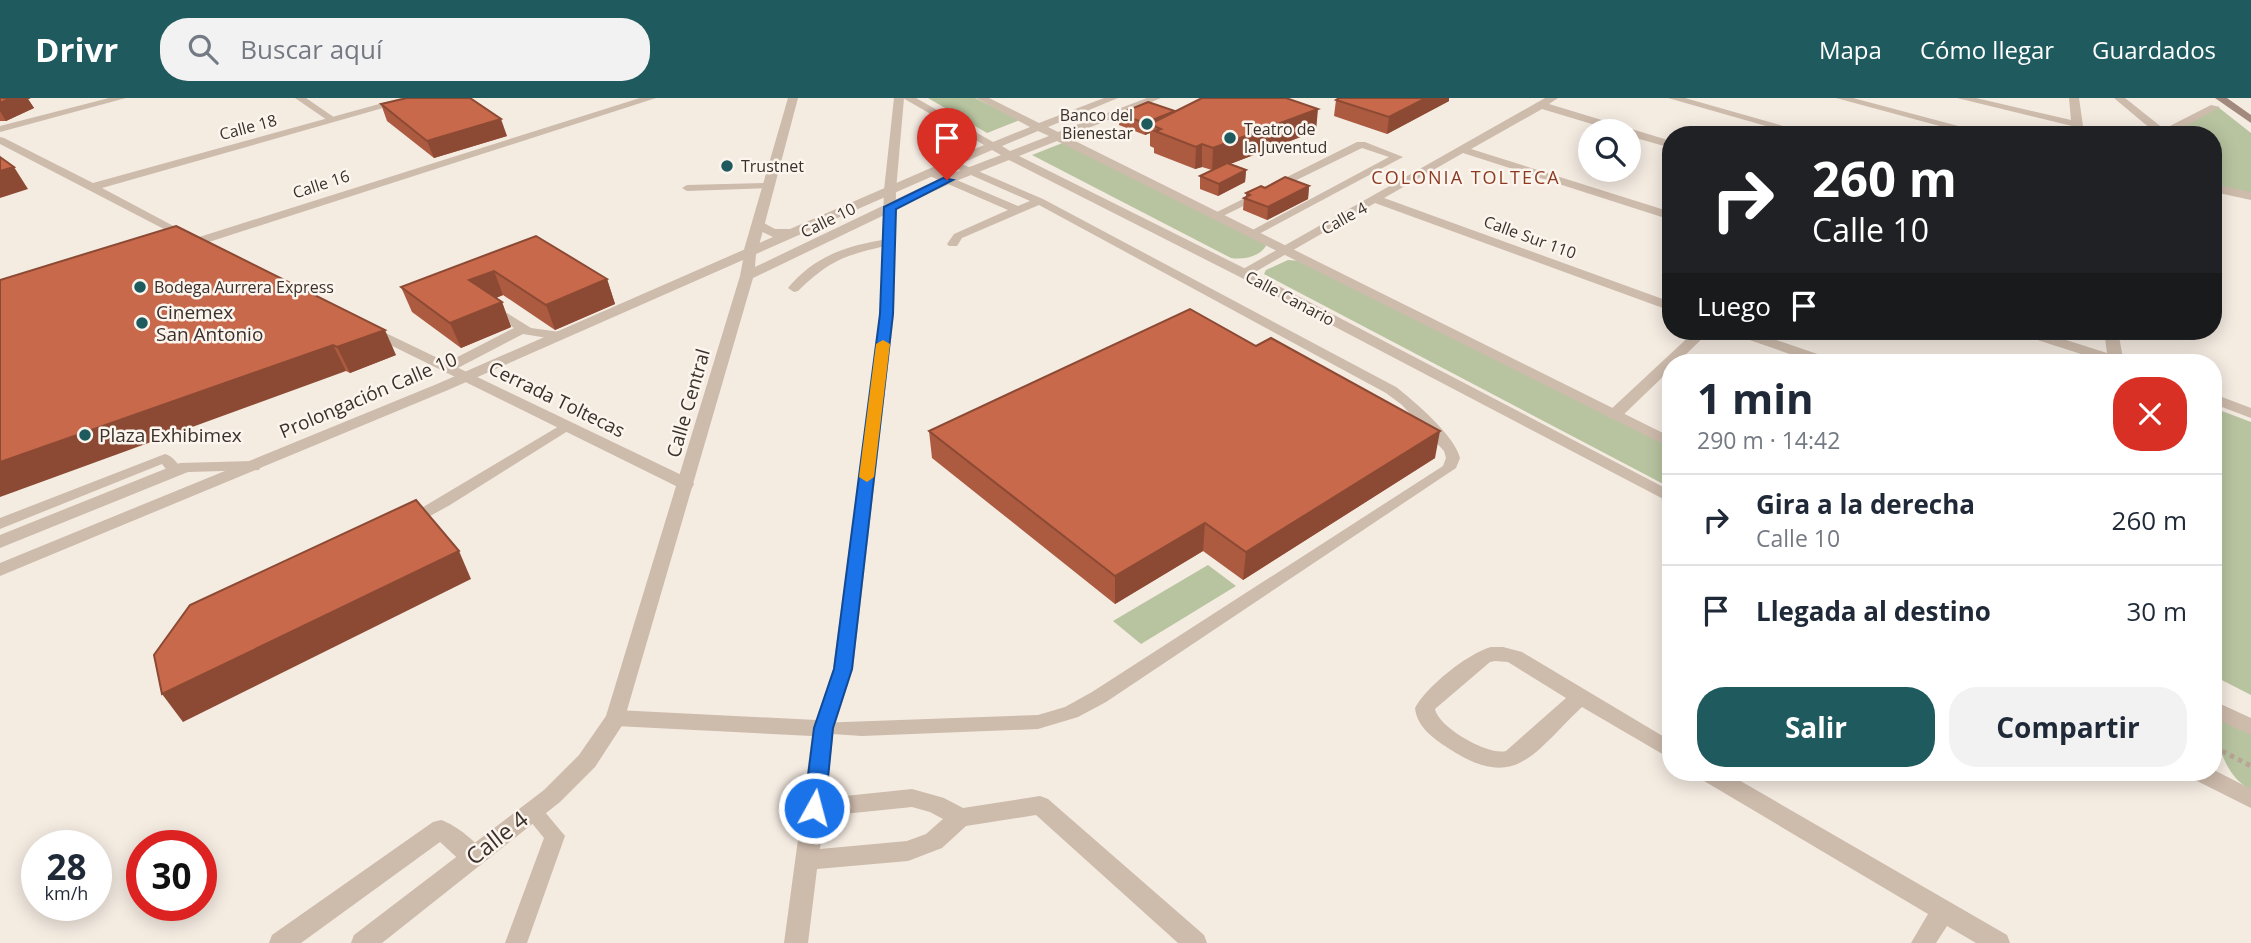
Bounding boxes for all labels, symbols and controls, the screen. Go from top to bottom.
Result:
search box [160,18,650,81]
text: Drivr [35,27,118,72]
icon: search [184,30,222,68]
text: Buscar aquí [240,31,383,67]
text: Mapa [1819,33,1882,66]
text: Cómo llegar [1920,33,2054,66]
text: Guardados [2092,33,2216,66]
place label: Banco del Bienestar [1060,104,1133,144]
pin [917,108,977,180]
street label: Calle 18 [217,109,279,145]
marker: Banco del Bienestar [1139,116,1155,132]
place label: Teatro de la Juventud [1244,118,1327,158]
icon: arrive [928,119,966,157]
map controls [1578,119,1641,182]
button: search [1578,119,1641,182]
marker: Teatro de la Juventud [1222,130,1238,146]
text: 260 m [1812,145,1957,211]
icon: right [1697,154,1788,245]
place label: Trustnet [741,155,804,177]
marker: Trustnet [719,158,735,174]
street label: Calle 16 [290,165,352,203]
district label: COLONIA TOLTECA [1371,165,1561,189]
street label: Calle 4 [1317,196,1371,240]
street label: Calle 10 [797,197,859,243]
text: Calle 10 [1812,208,1929,251]
street label: Calle Sur 110 [1481,210,1579,264]
street label: Calle Canario [1242,265,1338,331]
place label: Bodega Aurrera Express [154,276,334,298]
marker: Bodega Aurrera Express [132,279,148,295]
icon: arrive [1785,287,1823,325]
text: Luego [1697,288,1771,324]
place label: Cinemex San Antonio [156,299,263,347]
marker: Cinemex San Antonio [134,315,150,331]
street label: Prolongación Calle 10 [275,346,461,444]
street label: Calle Central [660,346,716,460]
street label: Cerrada Toltecas [484,355,630,443]
text: 1 min [1697,369,1814,426]
button: close [2113,377,2187,451]
place label: Plaza Exhibimex [99,422,242,448]
text: 290 m · 14:42 [1697,424,1840,456]
marker: Plaza Exhibimex [77,427,93,443]
text: Gira a la derecha [1756,486,1975,522]
icon: right [1697,501,1735,539]
text: 260 m [2112,502,2187,538]
text: Calle 10 [1756,522,1840,554]
icon: arrive [1697,592,1735,630]
text: Llegada al destino [1756,593,1991,629]
text: 30 m [2126,593,2187,629]
button: Salir [1697,687,1935,767]
button: Compartir [1949,687,2187,767]
position arrow [777,771,851,845]
street label: Calle 4 [459,803,534,872]
speed limit sign: 30 [126,830,217,921]
text: 28 [46,843,87,890]
text: km/h [45,881,88,905]

